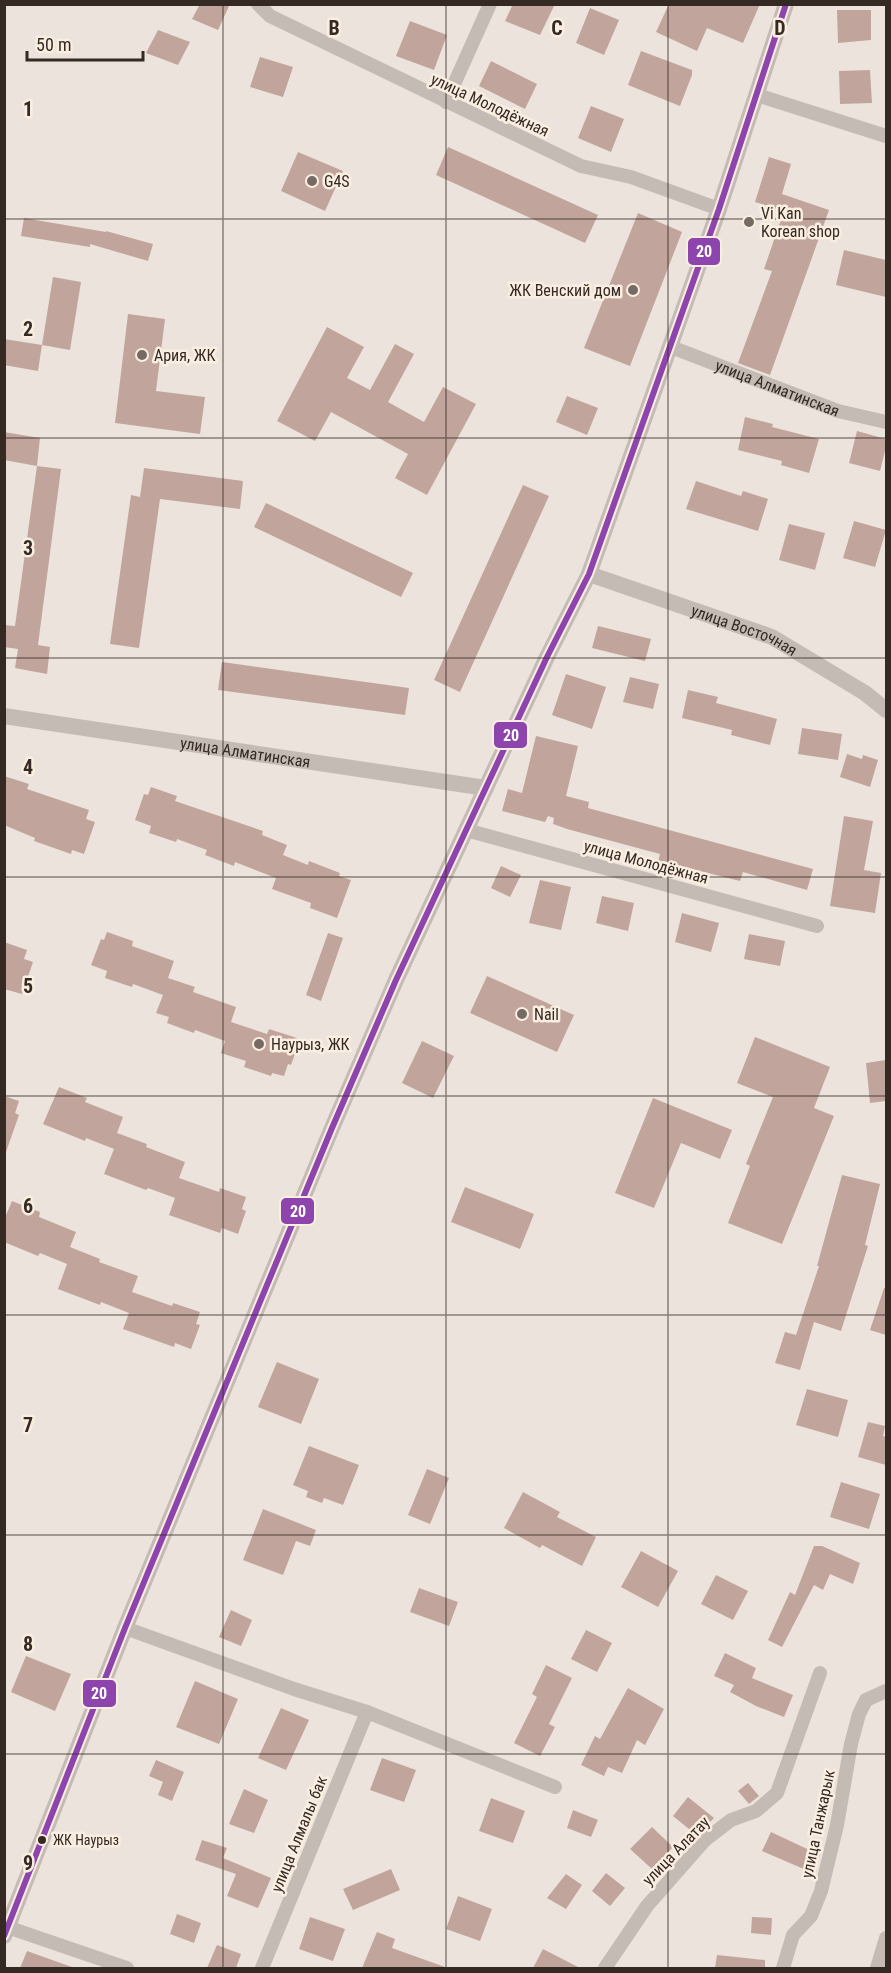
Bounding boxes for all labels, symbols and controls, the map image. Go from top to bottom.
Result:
text: B [328,16,340,40]
text: C [551,16,563,40]
text: D [774,16,786,40]
scale bar [27,24,142,62]
text: 50 m [36,34,71,55]
street label: улица Молодёжная [428,69,552,141]
text: 1 [23,97,33,121]
place label: G4S [324,172,350,191]
marker: G4S [305,174,319,188]
place label: Vi Kan Korean shop [761,204,840,241]
marker: Vi Kan Korean shop [742,215,756,229]
line badge: 20 [687,237,721,266]
text: 20 [696,242,712,261]
place label: ЖК Венский дом [509,281,621,300]
marker: ЖК Венский дом [626,283,640,297]
text: 2 [23,317,33,341]
place label: Ария, ЖК [154,346,215,365]
marker: Ария, ЖК [135,348,149,362]
street label: улица Алматинская [713,355,842,420]
text: 3 [23,536,33,560]
street label: улица Восточная [689,600,801,659]
line badge: 20 [493,721,528,749]
text: 20 [503,726,519,745]
street label: улица Алматинская [179,733,312,771]
text: 4 [23,755,33,779]
street label: улица Молодёжная [582,836,710,888]
text: 5 [23,974,33,998]
place label: Nail [534,1005,559,1024]
marker: Nail [515,1007,529,1021]
place label: Наурыз, ЖК [271,1035,350,1054]
marker: Наурыз, ЖК [252,1037,266,1051]
text: 6 [23,1194,33,1218]
line badge: 20 [280,1197,315,1225]
text: 20 [290,1202,306,1221]
text: 7 [23,1413,33,1437]
text: 8 [23,1632,33,1656]
line badge: 20 [82,1679,117,1708]
text: 20 [91,1684,107,1703]
street label: улица Танжарык [797,1768,839,1880]
street label: улица Алмалы бак [267,1773,331,1895]
street label: улица Алатау [638,1812,714,1889]
place label: ЖК Наурыз [53,1832,119,1848]
marker: ЖК Наурыз [36,1834,48,1846]
text: 9 [23,1851,33,1875]

